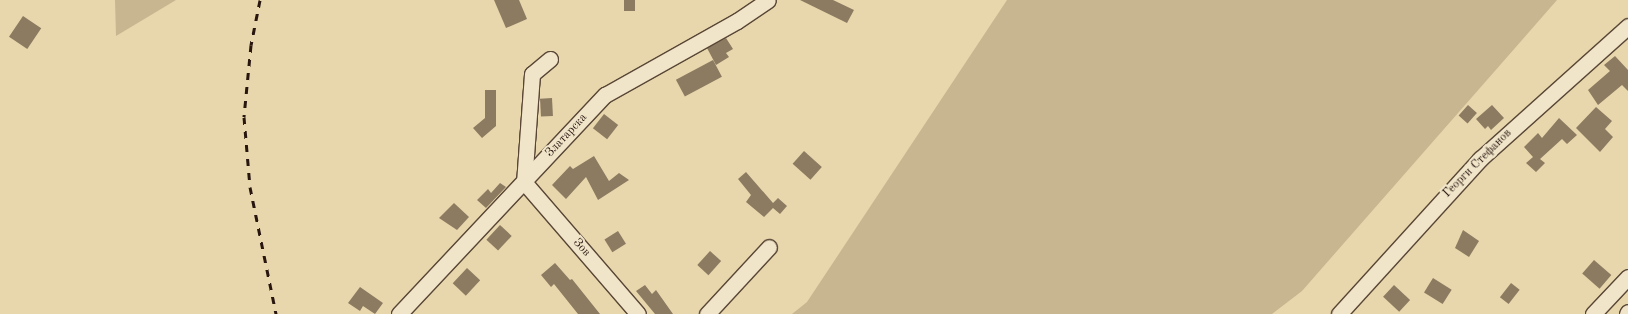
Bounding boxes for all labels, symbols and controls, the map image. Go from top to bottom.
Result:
street label: Златарска [543,111,591,161]
street label: Георги Стефанов [1441,127,1515,201]
street label: Зов [569,236,593,260]

